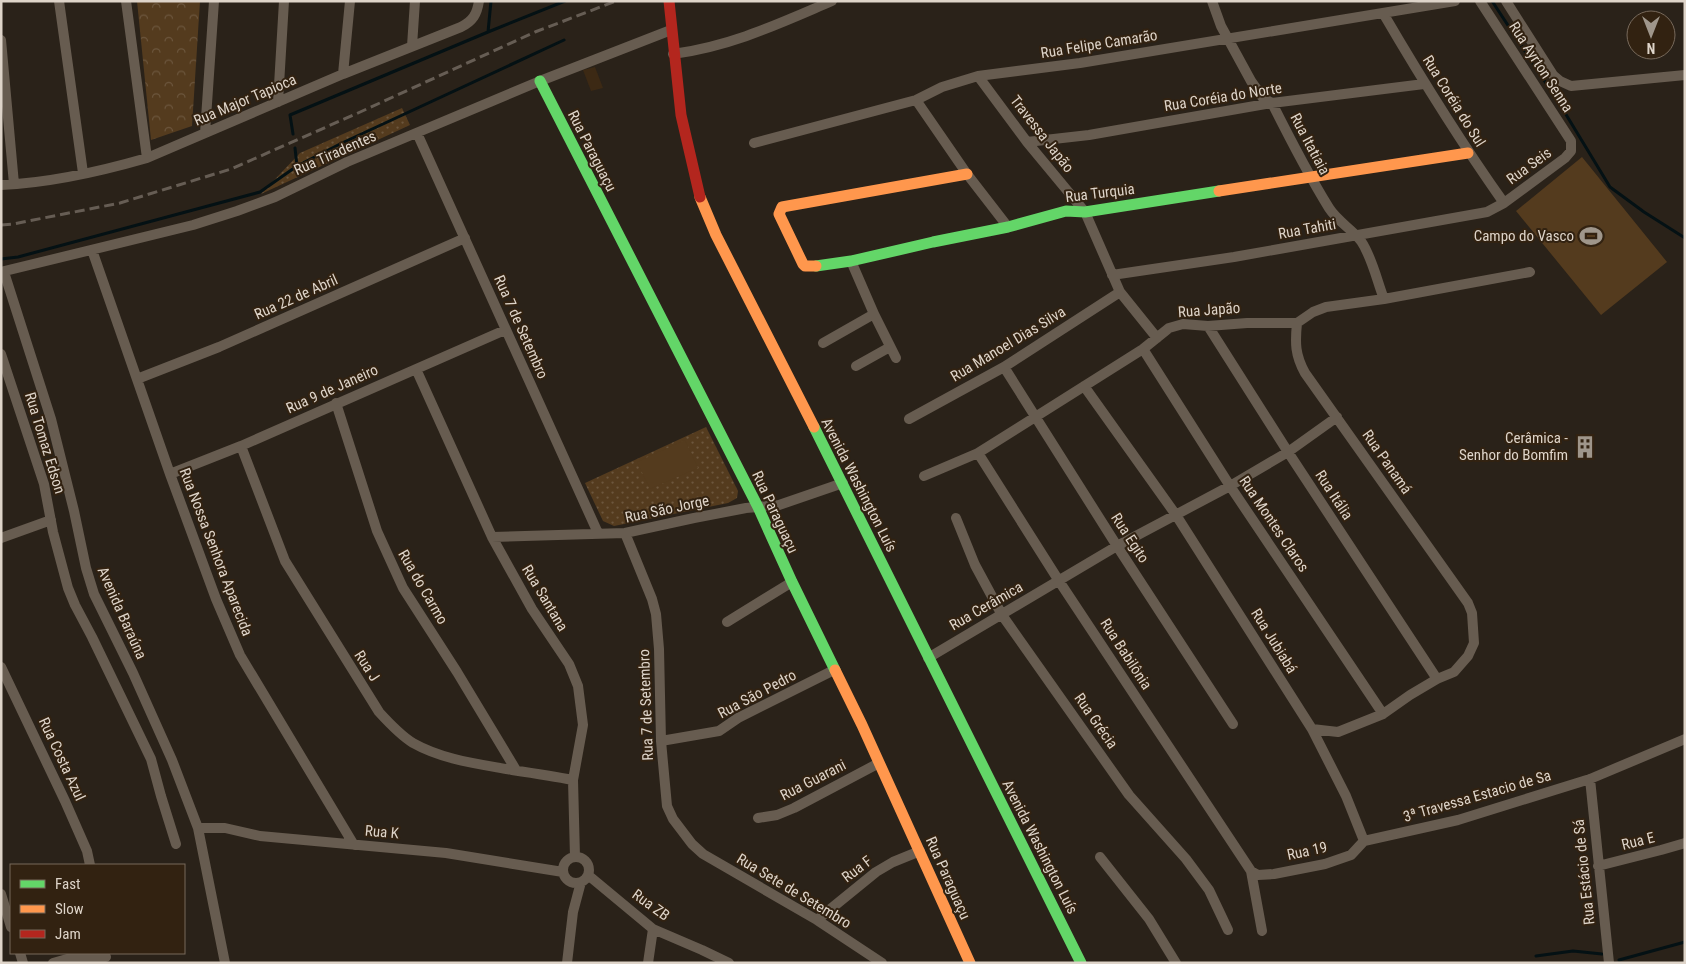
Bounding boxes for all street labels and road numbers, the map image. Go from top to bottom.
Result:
street label: Rua Ayrton Senna [1505,18,1577,116]
street label: Rua Felipe Camarão [1039,26,1159,62]
street label: Rua Coréia do Sul [1419,52,1489,150]
street label: Rua Major Tapioca [191,70,299,130]
street label: Rua Coréia do Norte [1163,79,1283,115]
street label: Travessa Japão [1006,92,1078,176]
street label: Rua Paraguaçu [564,107,620,195]
street label: Rua Itatiaia [1286,110,1334,178]
street label: Rua Tiradentes [291,127,379,179]
street label: Rua Seis [1503,144,1555,188]
street label: Rua Turquia [1064,180,1136,206]
street label: Rua Tahiti [1277,215,1337,243]
street label: Rua 22 de Abril [251,271,341,323]
street label: Rua 7 de Setembro [490,272,552,382]
street label: Rua Japão [1177,299,1241,321]
street label: Rua Manoel Dias Silva [947,303,1069,385]
street label: Rua 9 de Janeiro [283,361,381,417]
street label: Rua Tomaz Edson [21,390,69,496]
street label: Avenida Washington Luís [817,415,901,555]
street label: Rua Panamá [1358,426,1416,498]
street label: Rua Nossa Senhora Aparecida [176,465,256,639]
street label: Rua Itália [1311,467,1357,523]
street label: Rua Paraguaçu [748,468,802,556]
street label: Rua Montes Claros [1235,473,1313,575]
street label: Rua São Jorge [623,491,711,527]
street label: Rua Egito [1107,510,1153,566]
street label: Rua do Carmo [394,546,452,628]
street label: Rua Santana [518,562,572,634]
street label: Avenida Baraúna [94,564,150,662]
street label: Rua Cerâmica [946,578,1026,634]
street label: Rua Jubiabá [1247,605,1301,677]
street label: Rua Babilônia [1096,615,1156,693]
street label: Rua J [350,647,384,685]
street label: Rua 7 de Setembro [635,649,657,761]
street label: Rua São Pedro [715,666,799,722]
street label: Rua Grécia [1070,690,1122,752]
street label: Rua Costa Azul [35,715,89,803]
street label: Rua Guarani [777,756,849,804]
street label: 3ª Travessa Estacio de Sa [1401,766,1553,826]
street label: Avenida Washington Luís [998,777,1082,917]
street label: Rua Estácio de Sá [1570,818,1598,926]
street label: Rua K [364,822,401,843]
street label: Rua E [1620,828,1656,854]
street label: Rua Paraguaçu [922,834,974,922]
street label: Rua 19 [1285,838,1329,864]
street label: Rua Sete de Setembro [733,850,855,932]
street label: Rua F [838,852,876,886]
street label: Rua ZB [629,885,673,925]

